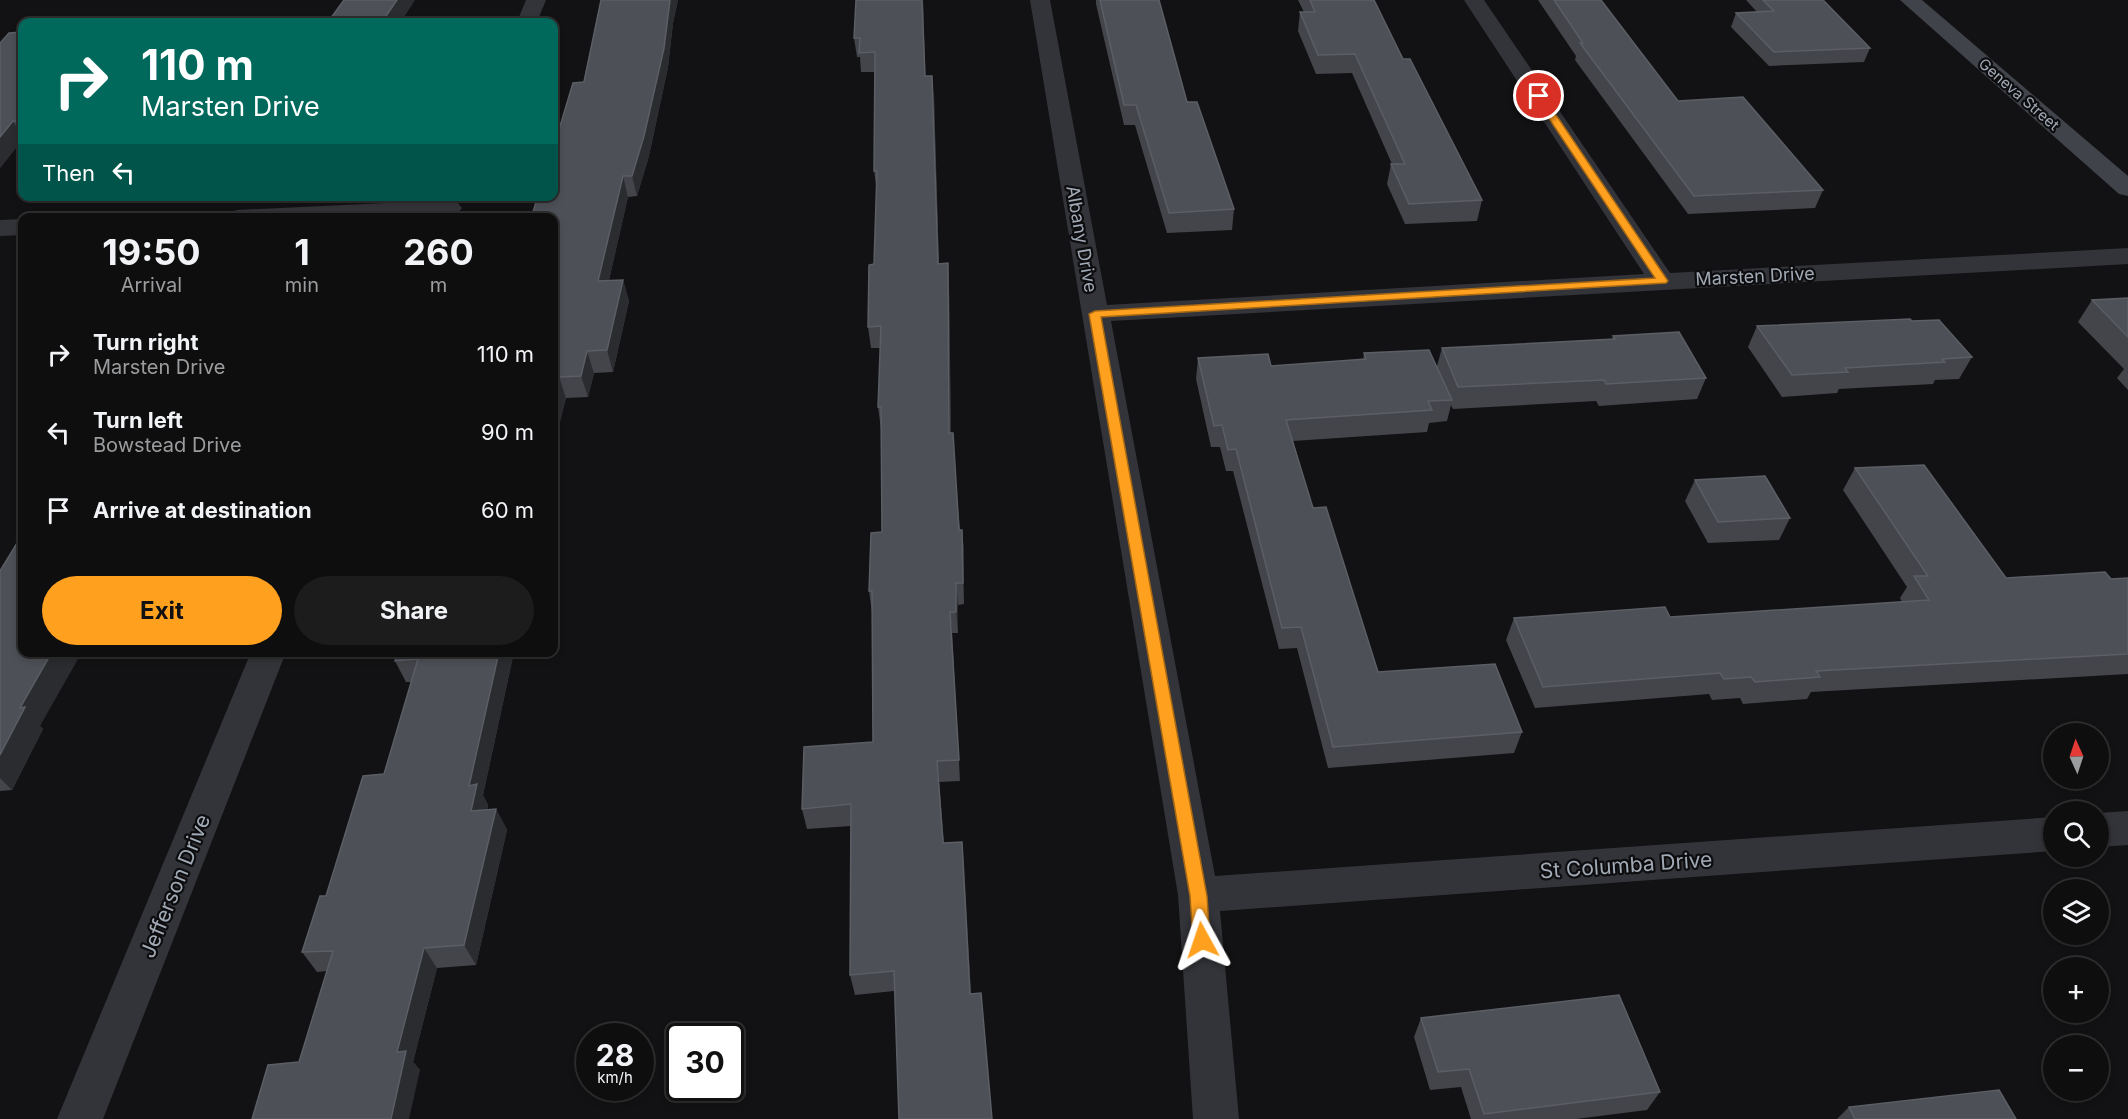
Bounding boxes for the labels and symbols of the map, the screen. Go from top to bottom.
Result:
street label: Geneva Street [1975,54,2063,134]
pin [1513,70,1564,121]
street label: Albany Drive [1062,184,1102,294]
street label: Marsten Drive [1695,262,1815,290]
north arrow [2043,723,2109,789]
street label: Jefferson Drive [135,811,215,961]
street label: St Columba Drive [1539,846,1713,884]
position arrow [1170,908,1234,972]
speed limit sign: 30 [666,1023,744,1101]

